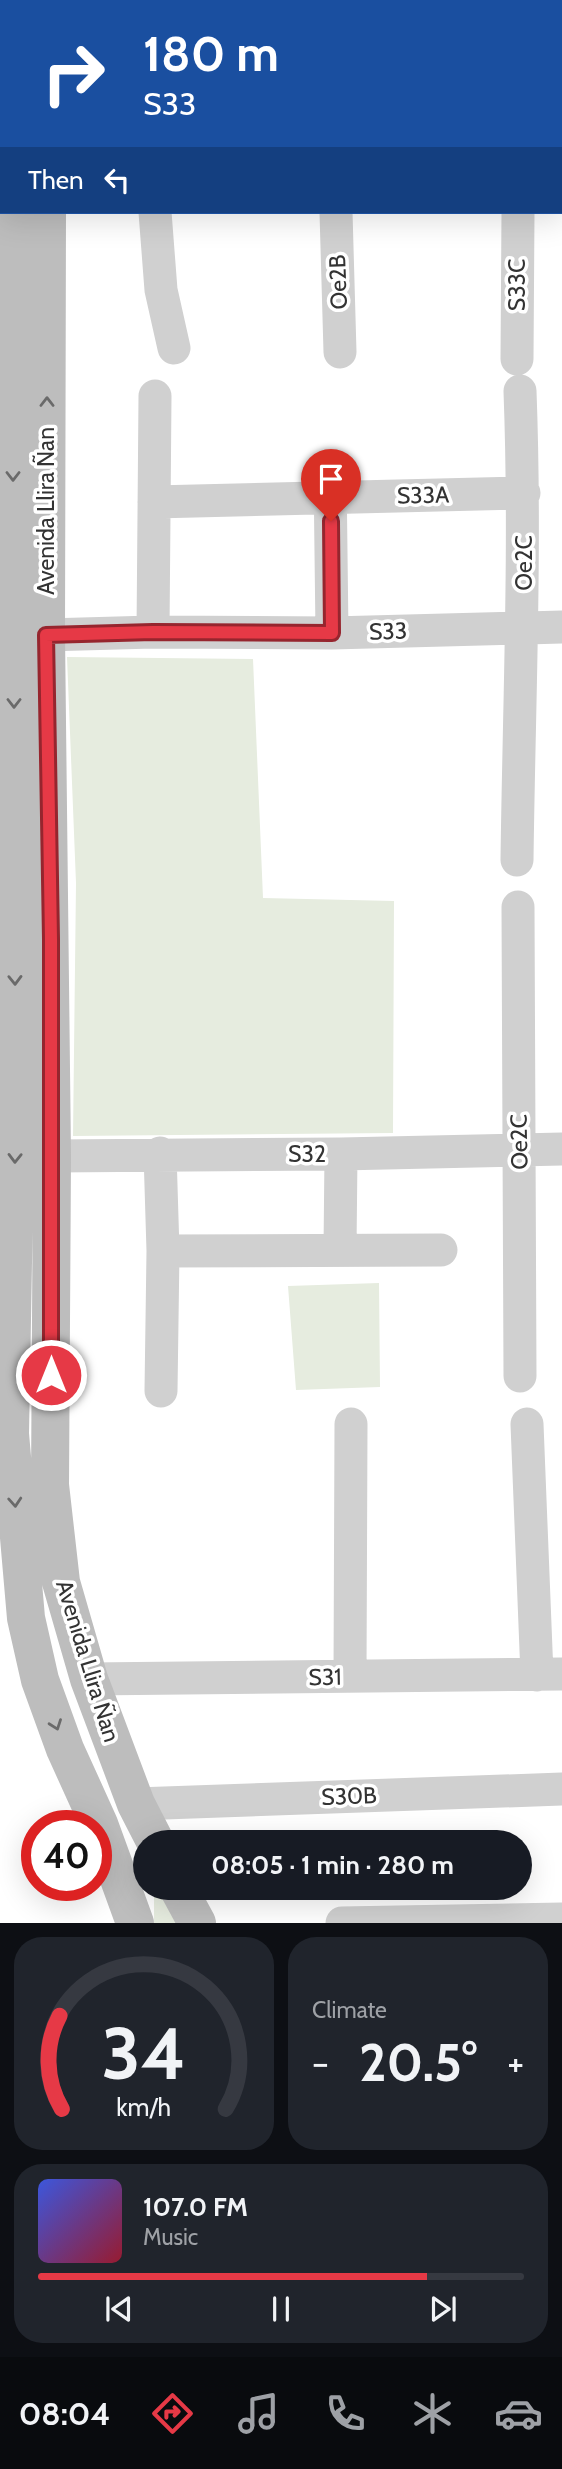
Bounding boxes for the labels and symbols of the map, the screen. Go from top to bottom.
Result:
street label: Oe2B [323,254,353,310]
street label: S33C [503,259,531,311]
one-way arrow [39,396,55,406]
street label: Avenida Llira Ñan [32,427,60,595]
pin [301,449,361,521]
one-way arrow [5,471,21,482]
street label: S33A [397,481,449,509]
street label: Oe2C [510,535,538,591]
street label: S33 [368,616,408,646]
one-way arrow [6,699,22,709]
one-way arrow [7,975,23,986]
street label: Oe2C [505,1114,533,1170]
street label: S32 [288,1140,326,1168]
one-way arrow [7,1153,23,1164]
position arrow [14,1338,88,1412]
one-way arrow [7,1497,22,1508]
street label: Avenida Llira Ñan [50,1577,126,1745]
street label: S31 [308,1663,342,1691]
one-way arrow [48,1718,62,1730]
street label: S30B [321,1781,378,1811]
speed limit sign: 40 [21,1810,112,1901]

